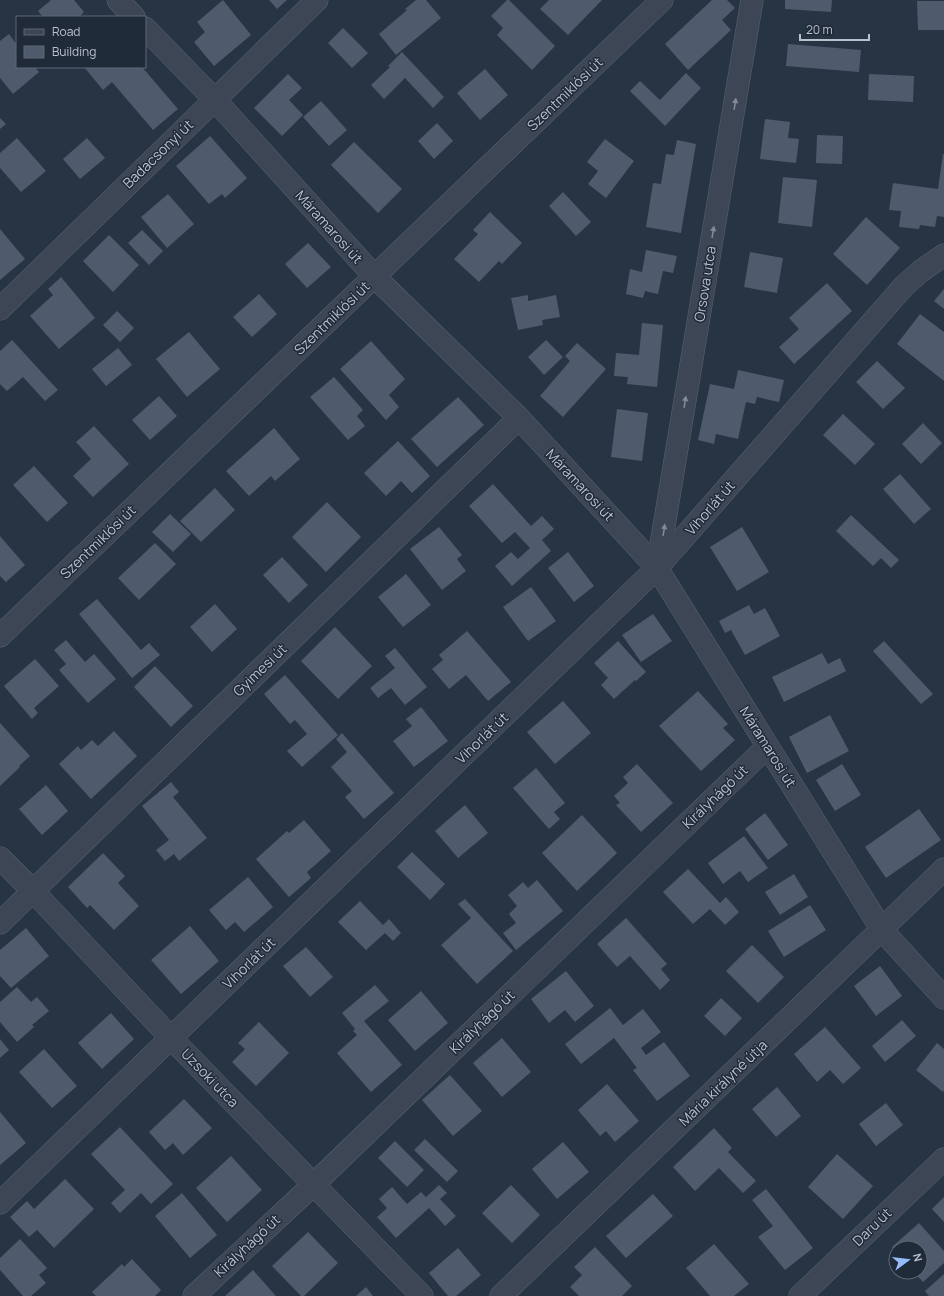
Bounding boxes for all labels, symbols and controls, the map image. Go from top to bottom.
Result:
legend [16,16,146,68]
scale bar [800,16,869,42]
text: 20 m [806,21,833,38]
text: Road [52,23,80,40]
text: Building [52,43,96,60]
street label: Szentmiklósi út [523,52,607,135]
one-way arrow [732,98,738,110]
street label: Badacsonyi út [118,115,197,192]
street label: Máramarosi út [291,186,368,268]
one-way arrow [710,226,716,238]
street label: Orsova utca [689,245,720,323]
street label: Szentmiklósi út [290,276,374,359]
one-way arrow [682,396,688,408]
street label: Máramarosi út [542,444,619,525]
street label: Vihorlát út [681,476,739,539]
street label: Szentmiklósi út [56,500,140,583]
one-way arrow [661,524,667,536]
street label: Gyimesi út [229,639,291,700]
street label: Máramarosi út [736,703,801,791]
street label: Vihorlát út [451,707,512,768]
street label: Királyhágó út [678,760,752,833]
street label: Vihorlát út [218,932,279,993]
street label: Királyhágó út [445,985,519,1058]
street label: Mária királyné útja [674,1035,771,1130]
street label: Uzsoki utca [177,1044,243,1111]
street label: Daru út [848,1203,896,1250]
street label: Királyhágó út [209,1210,284,1281]
north arrow [888,1240,928,1280]
text: N [910,1252,926,1263]

